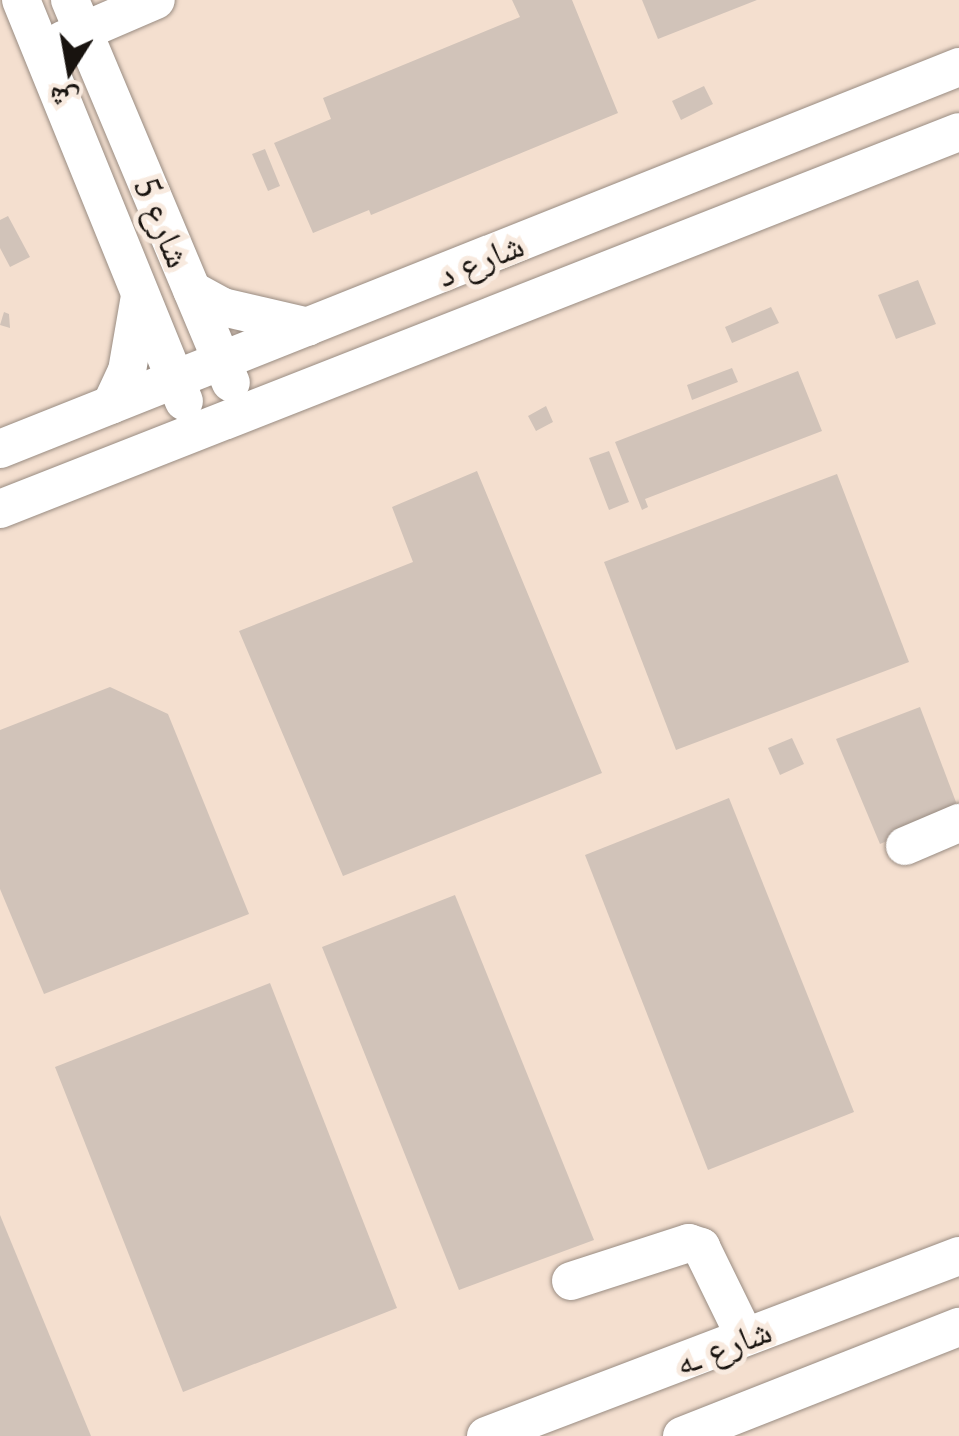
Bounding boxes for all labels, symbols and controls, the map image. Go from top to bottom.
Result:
north arrow [20,20,120,120]
text: ش [46,79,82,121]
street label: شارع 5 [125,171,201,273]
street label: شارع د [431,223,529,295]
street label: شارع ـه [669,1309,777,1383]

